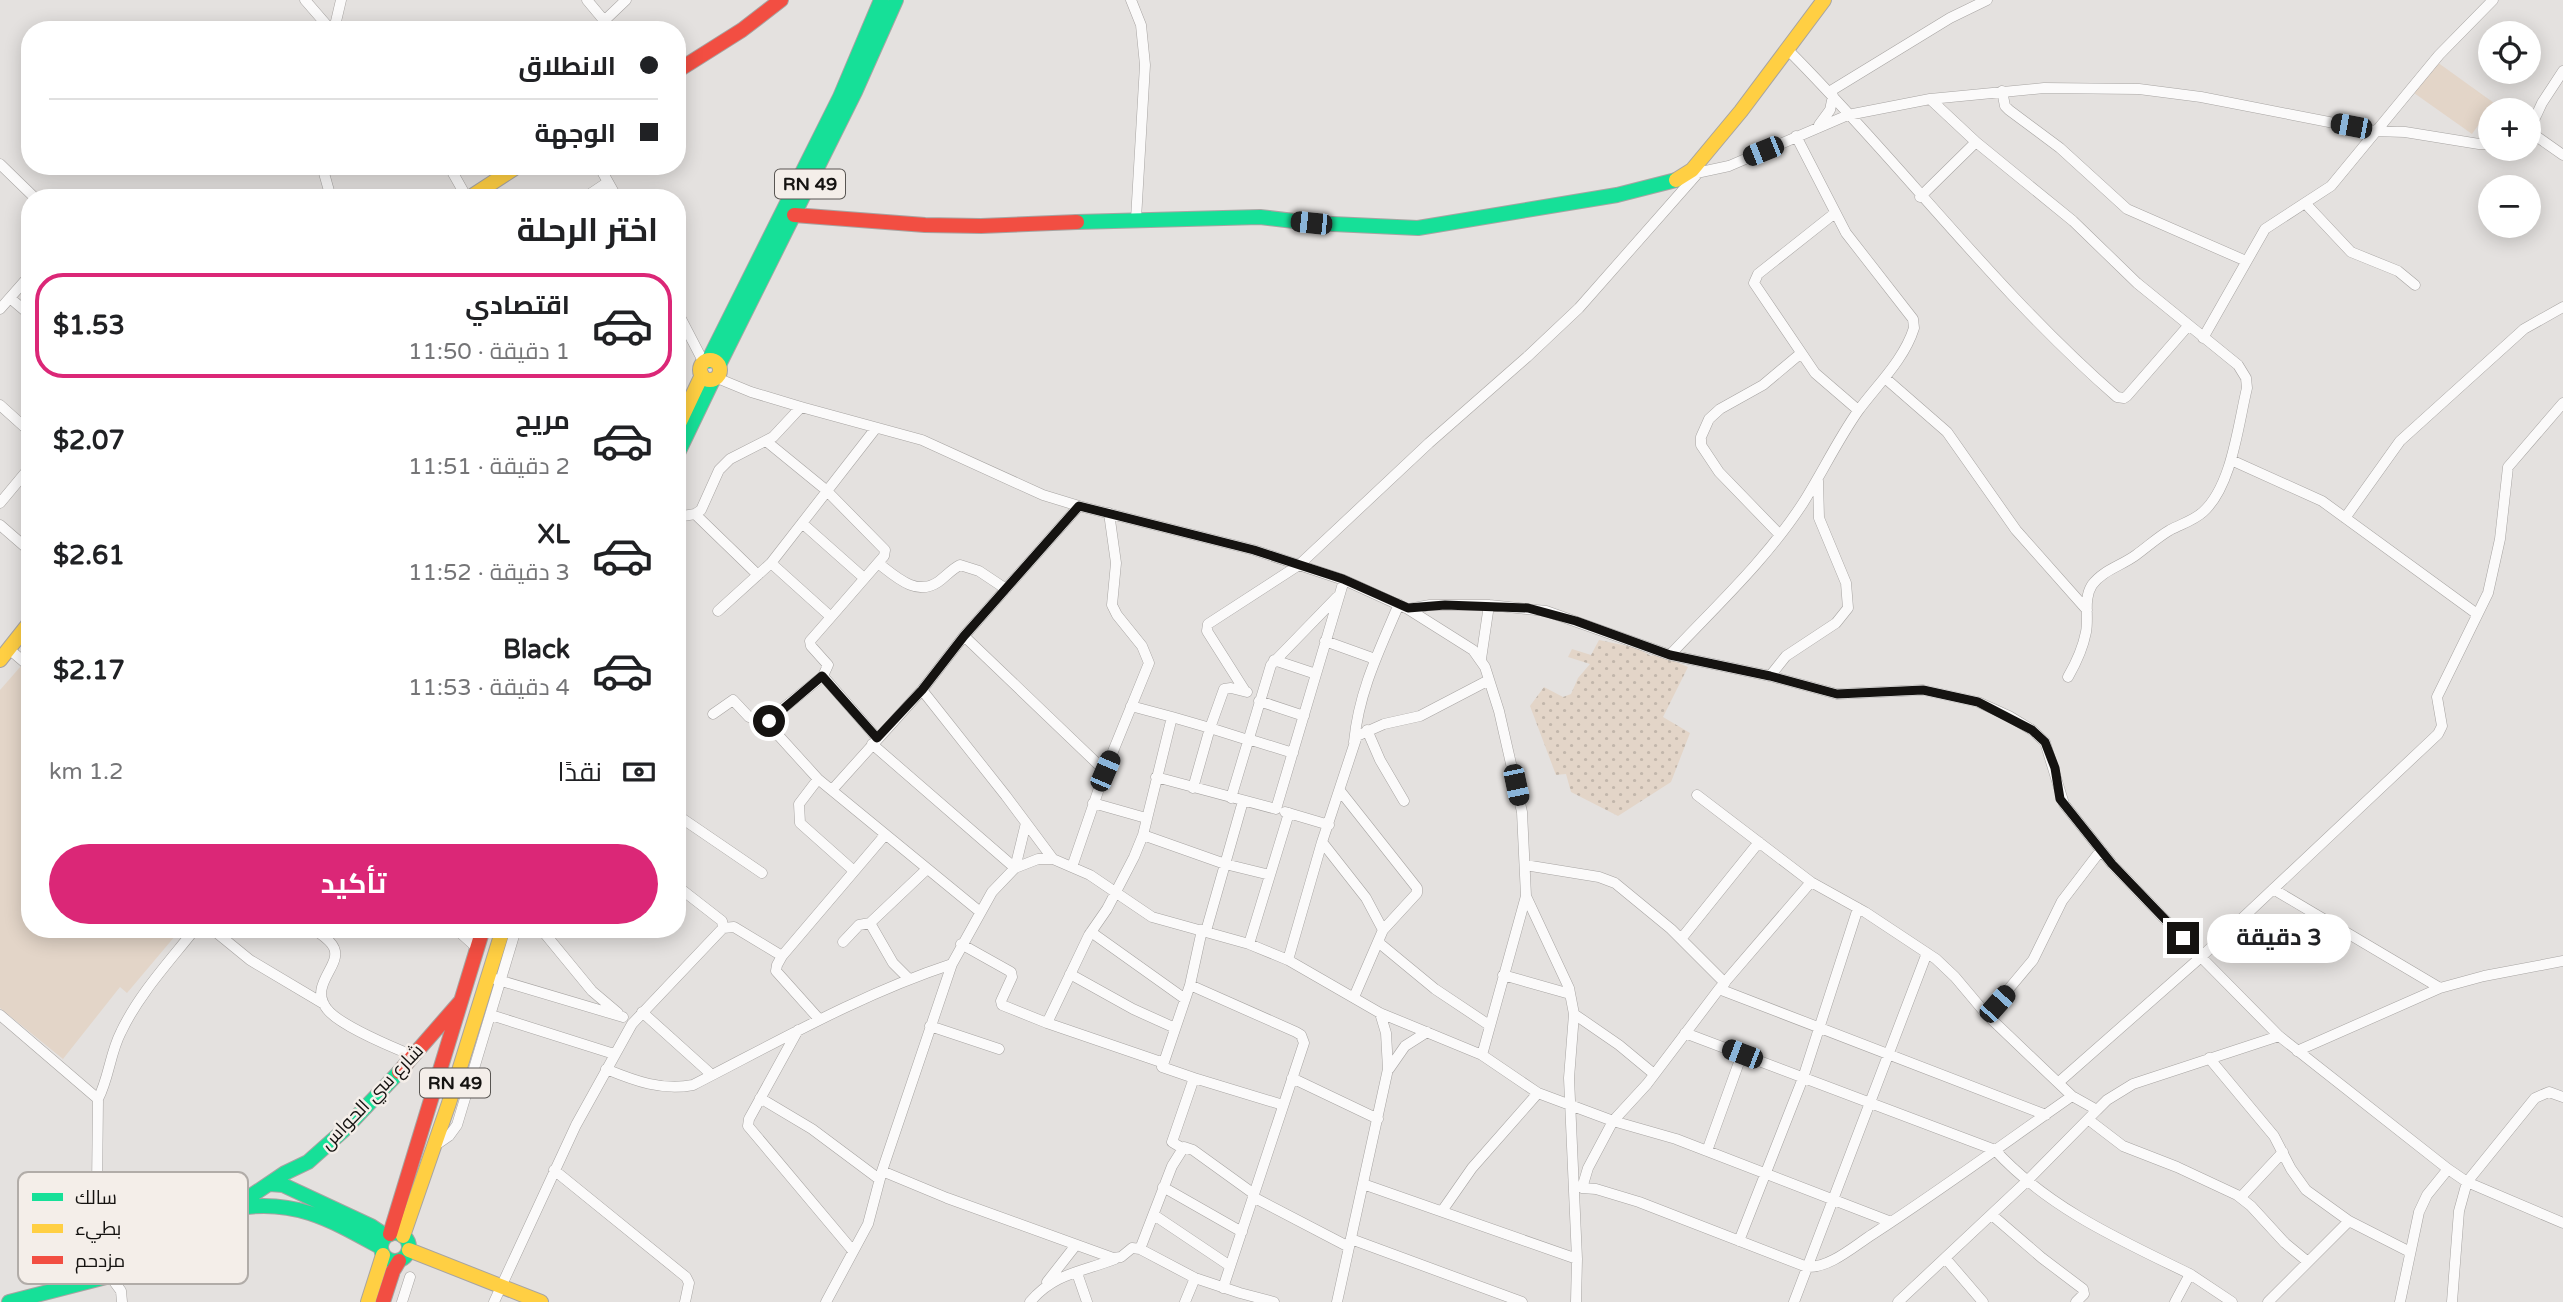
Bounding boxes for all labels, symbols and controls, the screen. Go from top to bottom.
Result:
map controls [2478,21,2541,238]
button: locate [2478,21,2541,84]
text: الانطلاق [518,51,616,82]
button: + [2478,98,2541,161]
car [2329,112,2374,140]
text: الوجهة [535,118,616,149]
car [1740,133,1787,169]
road number: RN 49 [775,169,845,198]
button: − [2478,175,2541,238]
car [1290,210,1333,236]
text: اختر الرحلة [517,212,658,250]
text: اقتصادي [465,290,570,321]
icon: car [591,294,654,357]
text: $1.53 [53,310,125,341]
text: 1 دقيقة · 11:50 [408,338,570,366]
text: مريح [515,405,570,436]
icon: car [591,409,654,472]
text: $2.07 [53,425,125,456]
text: 2 دقيقة · 11:51 [408,453,570,481]
text: XL [538,519,570,550]
icon: car [591,524,654,587]
text: $2.61 [53,540,125,571]
text: 3 دقيقة · 11:52 [408,559,570,587]
text: Black [503,634,570,665]
icon: car [591,639,654,702]
text: $2.17 [53,655,125,686]
text: 4 دقيقة · 11:53 [408,674,570,702]
route start [753,705,785,737]
car [1088,748,1123,794]
icon: cash [620,753,658,791]
text: نقدًا [558,757,602,788]
text: 1.2 km [49,758,124,786]
car [1502,762,1531,808]
button: تأكيد [49,844,658,924]
callout: 3 دقيقة [2208,914,2351,962]
route end [2167,922,2199,954]
text: 3 دقيقة [2236,924,2322,952]
car [1976,981,2019,1027]
car [1719,1037,1766,1071]
street label: شارع سي الحواس [316,1040,430,1156]
road number: RN 49 [420,1068,490,1098]
legend [18,1172,248,1284]
text: سالك [75,1187,117,1209]
text: بطيء [75,1218,121,1243]
text: مزدحم [75,1250,125,1274]

